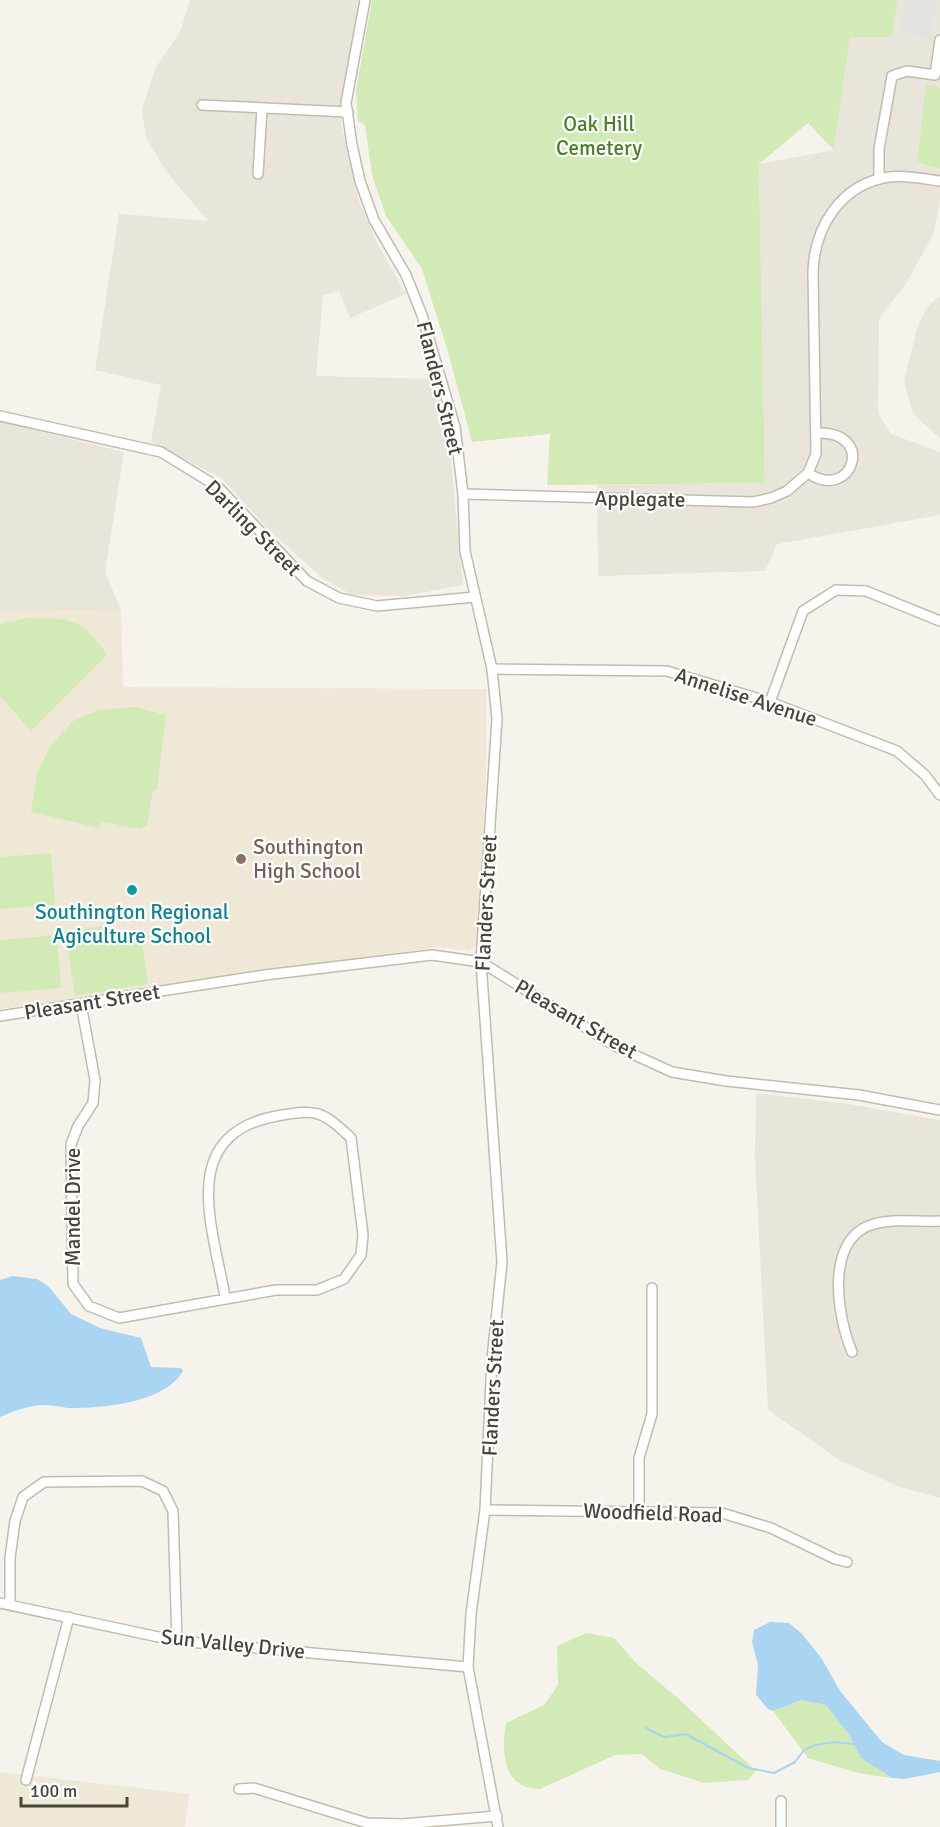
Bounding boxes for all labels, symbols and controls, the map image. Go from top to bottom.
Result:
park label: Oak Hill Cemetery [556,111,642,161]
street label: Flanders Street [411,318,469,458]
street label: Darling Street [199,474,307,582]
street label: Applegate [594,485,686,513]
street label: Annelise Avenue [672,662,820,732]
place label: Southington High School [253,834,364,884]
street label: Flanders Street [469,834,503,972]
marker: Southington High School [234,852,248,866]
marker: Southington Regional Agiculture School [125,883,139,897]
place label: Southington Regional Agiculture School [35,899,229,949]
street label: Pleasant Street [510,973,642,1065]
street label: Pleasant Street [22,978,162,1026]
street label: Mandel Drive [60,1148,86,1266]
street label: Flanders Street [476,1319,510,1457]
street label: Woodfield Road [583,1498,723,1528]
street label: Sun Valley Drive [160,1624,306,1664]
scale bar [21,1770,128,1808]
text: 100 m [30,1780,77,1802]

